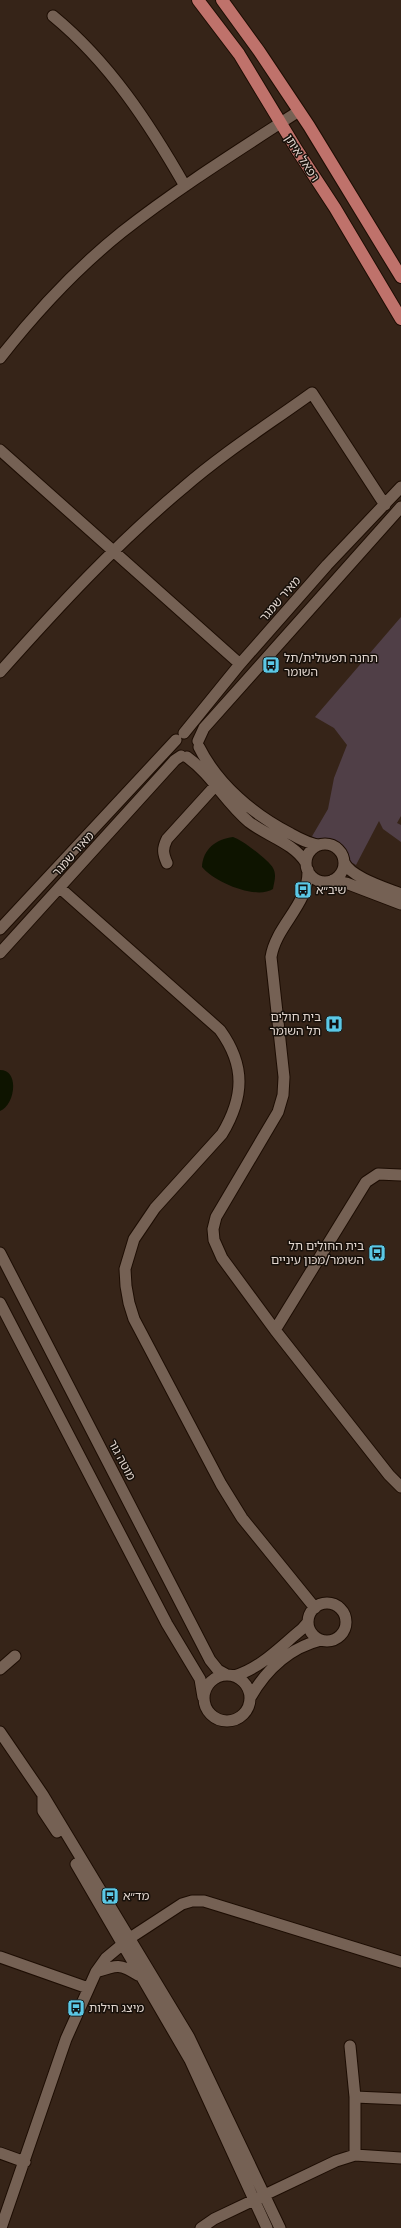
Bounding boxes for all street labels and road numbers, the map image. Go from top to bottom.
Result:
street label: רפאל איתן [282,132,322,184]
street label: מאיר שמגר [257,573,303,624]
street label: מאיר שמגר [49,829,97,879]
street label: מוטה גור [106,1437,138,1483]

